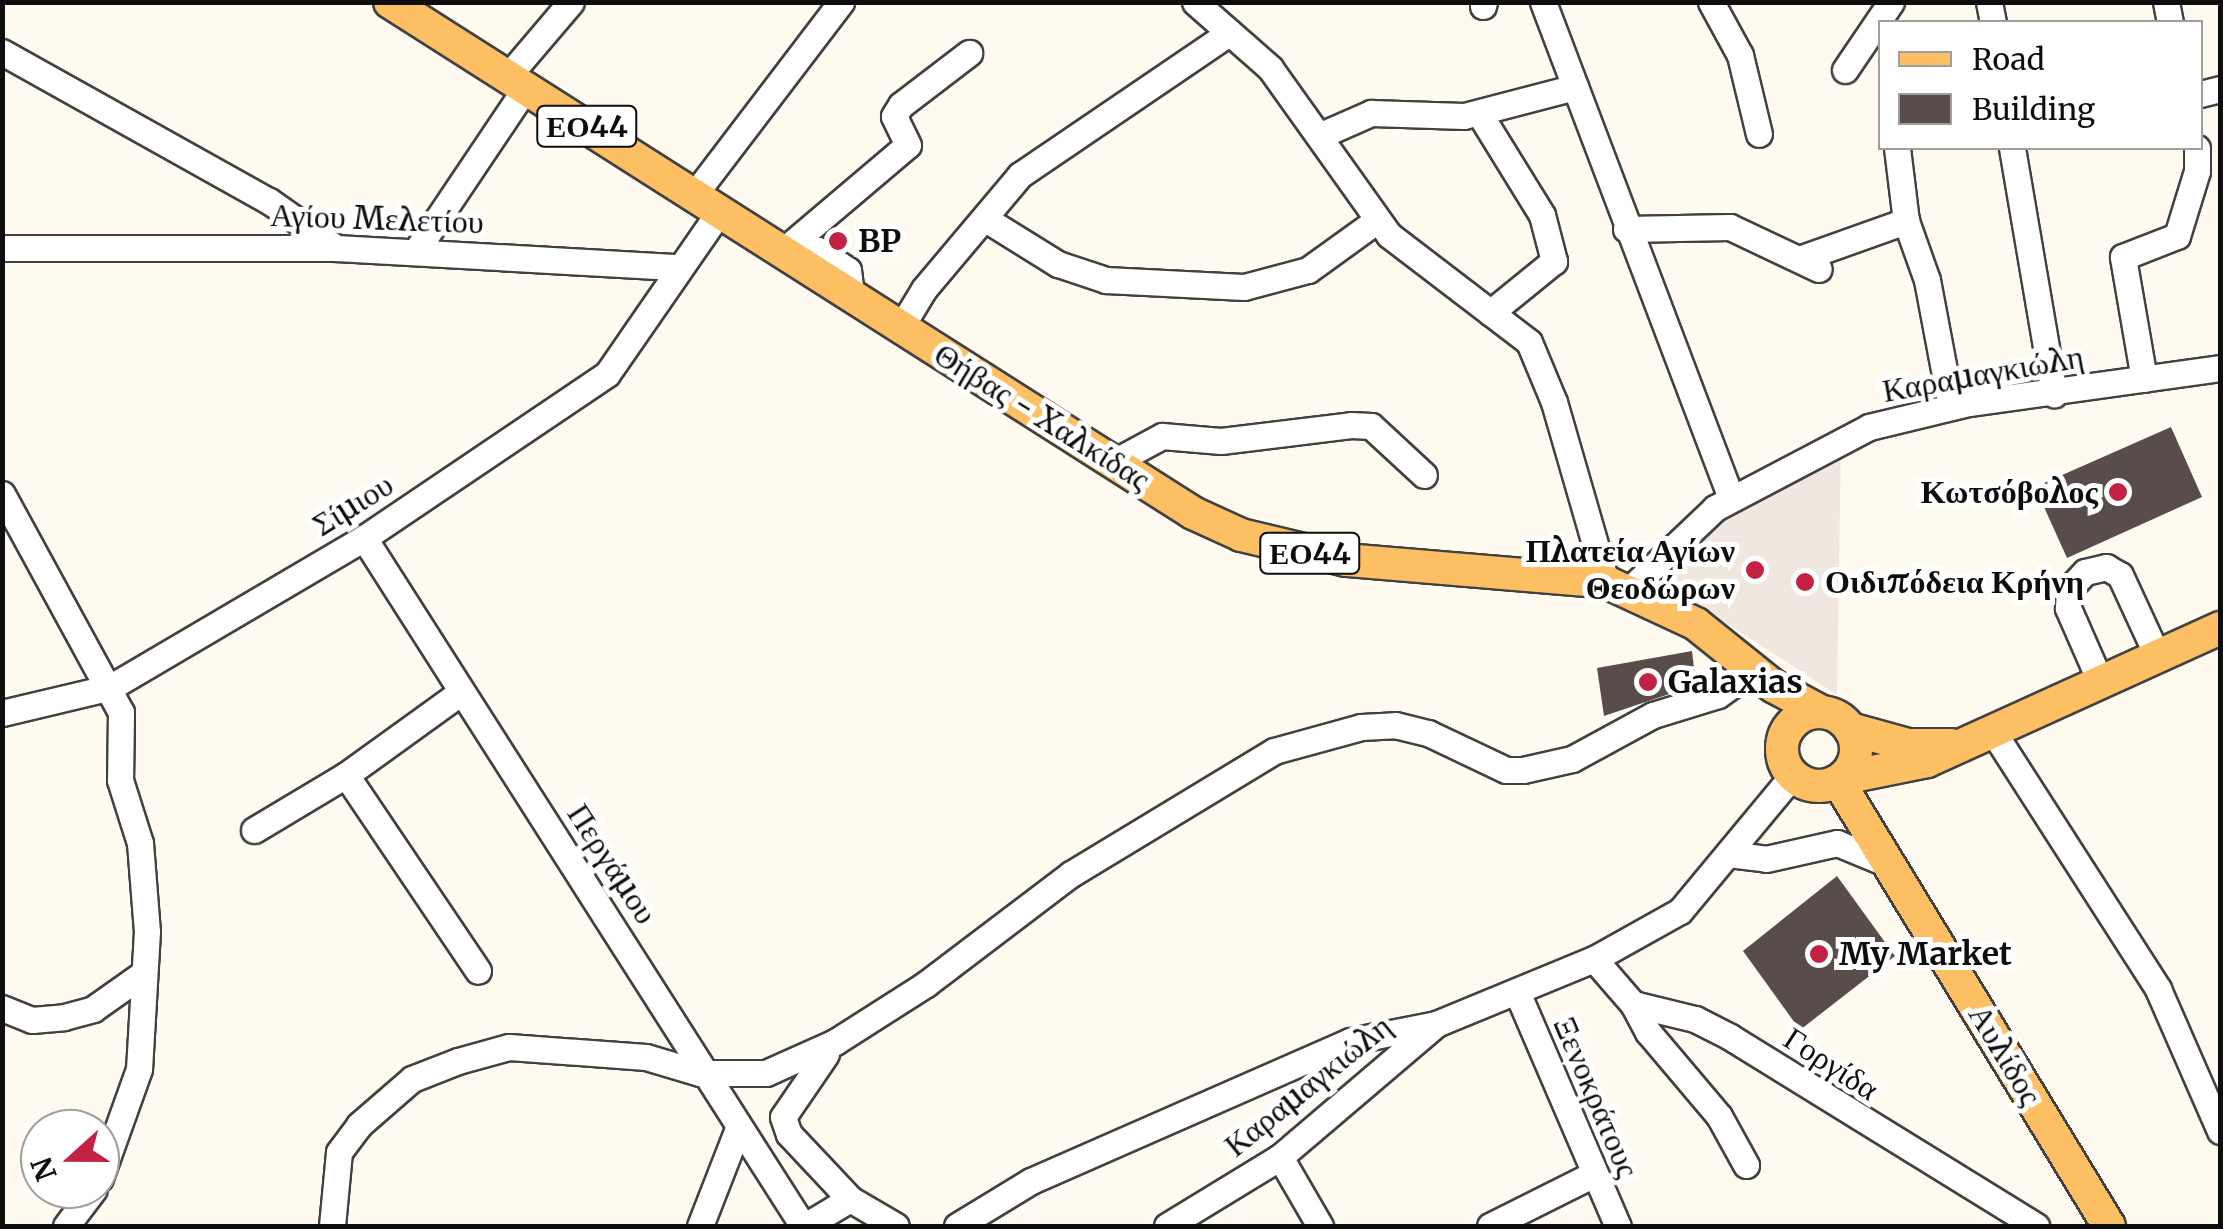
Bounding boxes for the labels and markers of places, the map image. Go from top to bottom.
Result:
place label: BP [858,222,901,260]
marker: BP [827,230,849,252]
place label: Κωτσόβολος [1921,473,2098,511]
marker: Κωτσόβολος [2107,481,2129,503]
place label: Πλατεία Αγίων Θεοδώρων [1526,533,1735,608]
marker: Πλατεία Αγίων Θεοδώρων [1744,559,1766,581]
place label: Οιδιπόδεια Κρήνη [1825,563,2084,601]
marker: Οιδιπόδεια Κρήνη [1794,571,1816,593]
place label: Galaxias [1668,663,1803,701]
marker: Galaxias [1637,671,1659,693]
place label: My Market [1839,935,2012,973]
marker: My Market [1808,943,1830,965]

